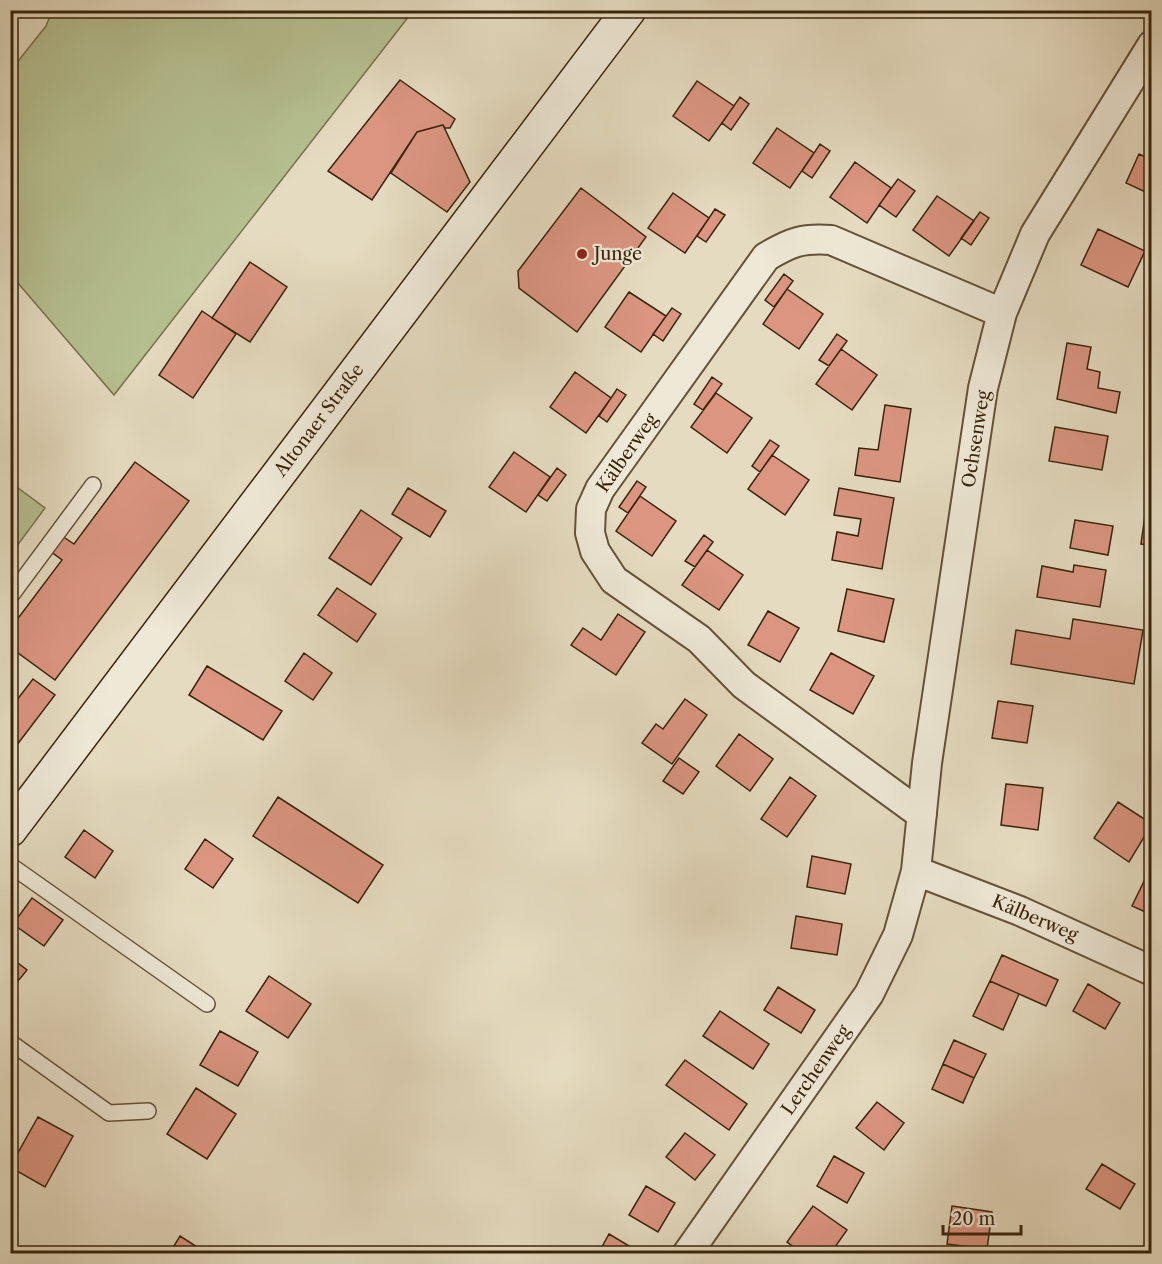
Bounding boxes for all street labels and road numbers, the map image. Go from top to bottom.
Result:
street label: Altonaer Straße [269,359,369,482]
street label: Ochsenweg [957,388,995,489]
street label: Kälberweg [592,409,663,497]
street label: Kälberweg [989,890,1082,946]
street label: Lerchenweg [777,1020,855,1119]

